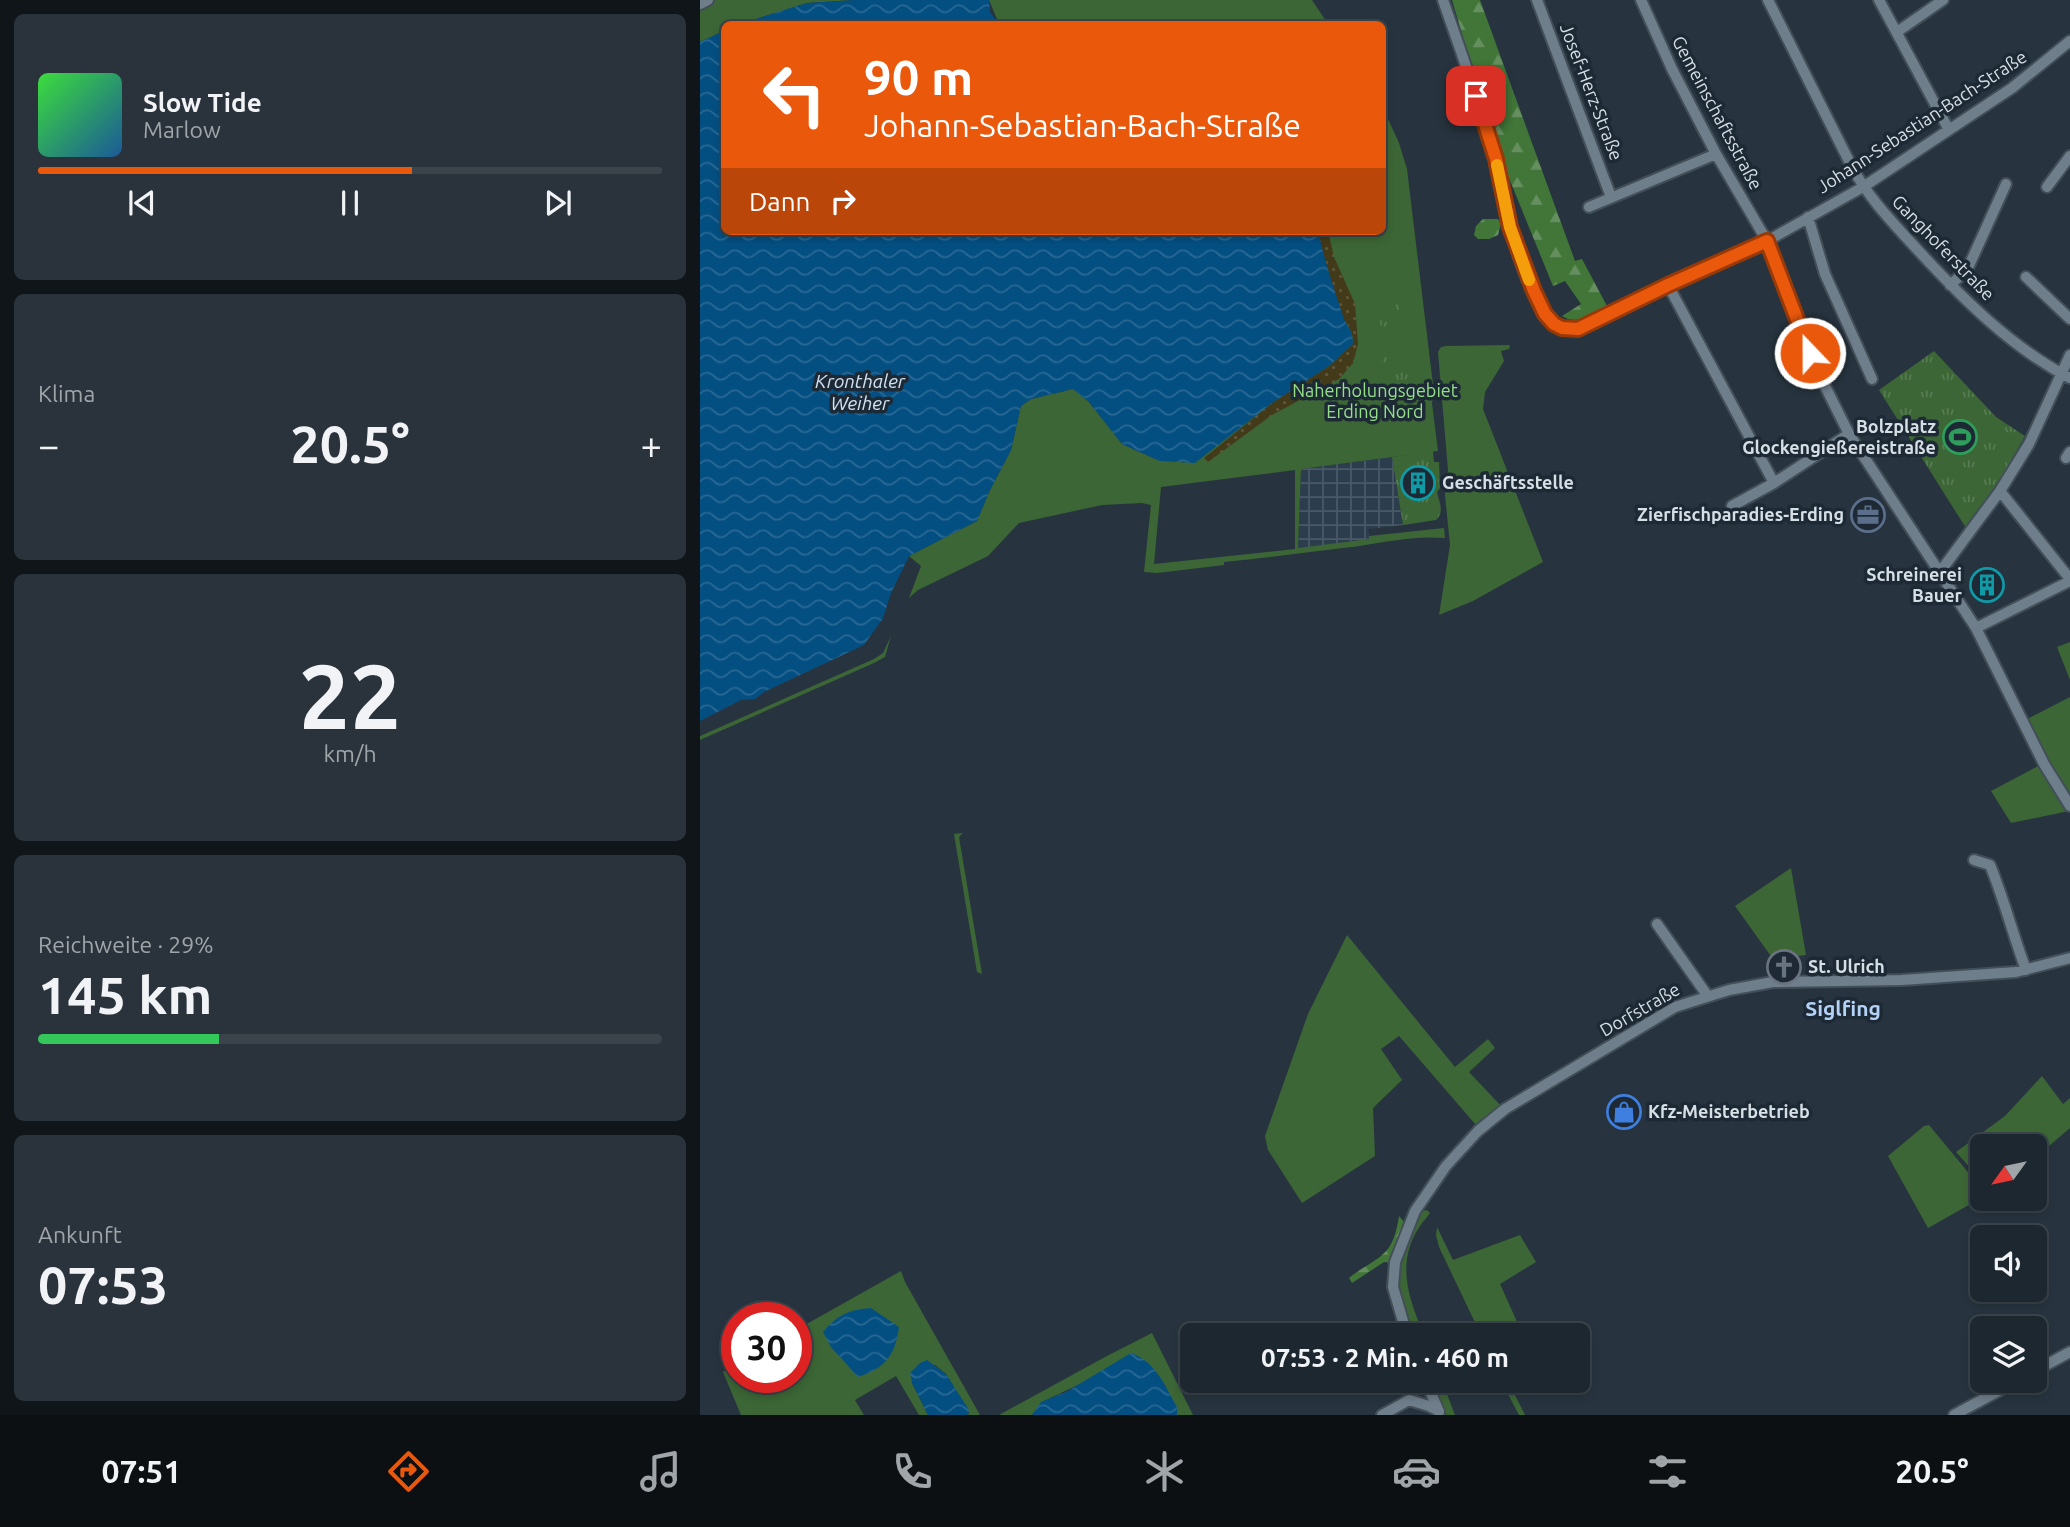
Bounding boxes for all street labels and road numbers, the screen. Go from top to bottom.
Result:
street label: Josef-Herz-Straße [1557,20,1627,163]
street label: Gemeinschaftsstraße [1669,32,1767,193]
street label: Johann-Sebastian-Bach-Straße [1813,46,2030,196]
street label: Ganghoferstraße [1889,191,1999,304]
street label: Dorfstraße [1596,978,1683,1040]

